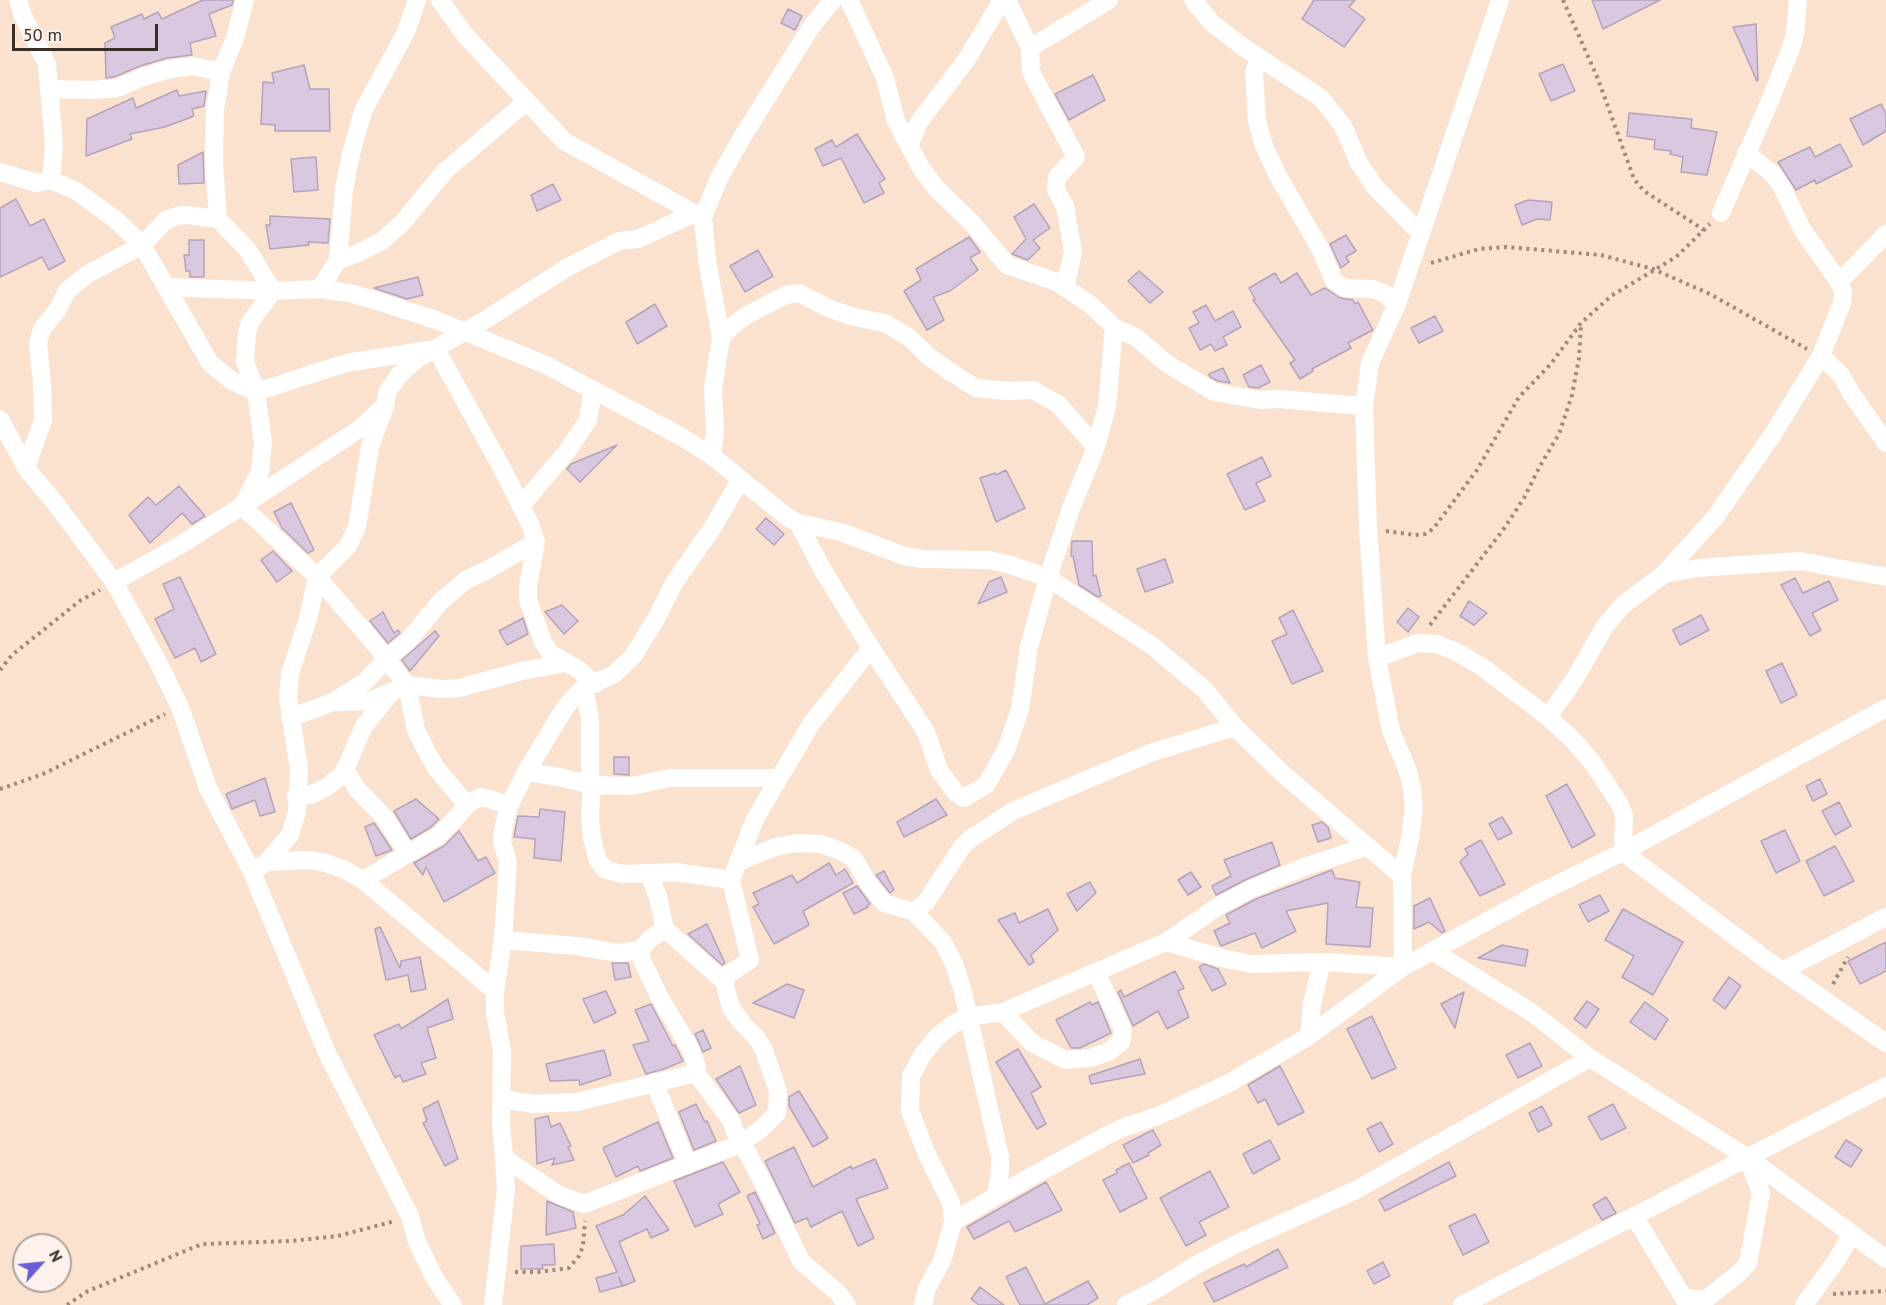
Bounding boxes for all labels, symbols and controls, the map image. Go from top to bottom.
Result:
scale bar [15,12,160,50]
text: 50 m [23,23,62,46]
north arrow [12,1233,72,1293]
text: N [45,1247,68,1265]

